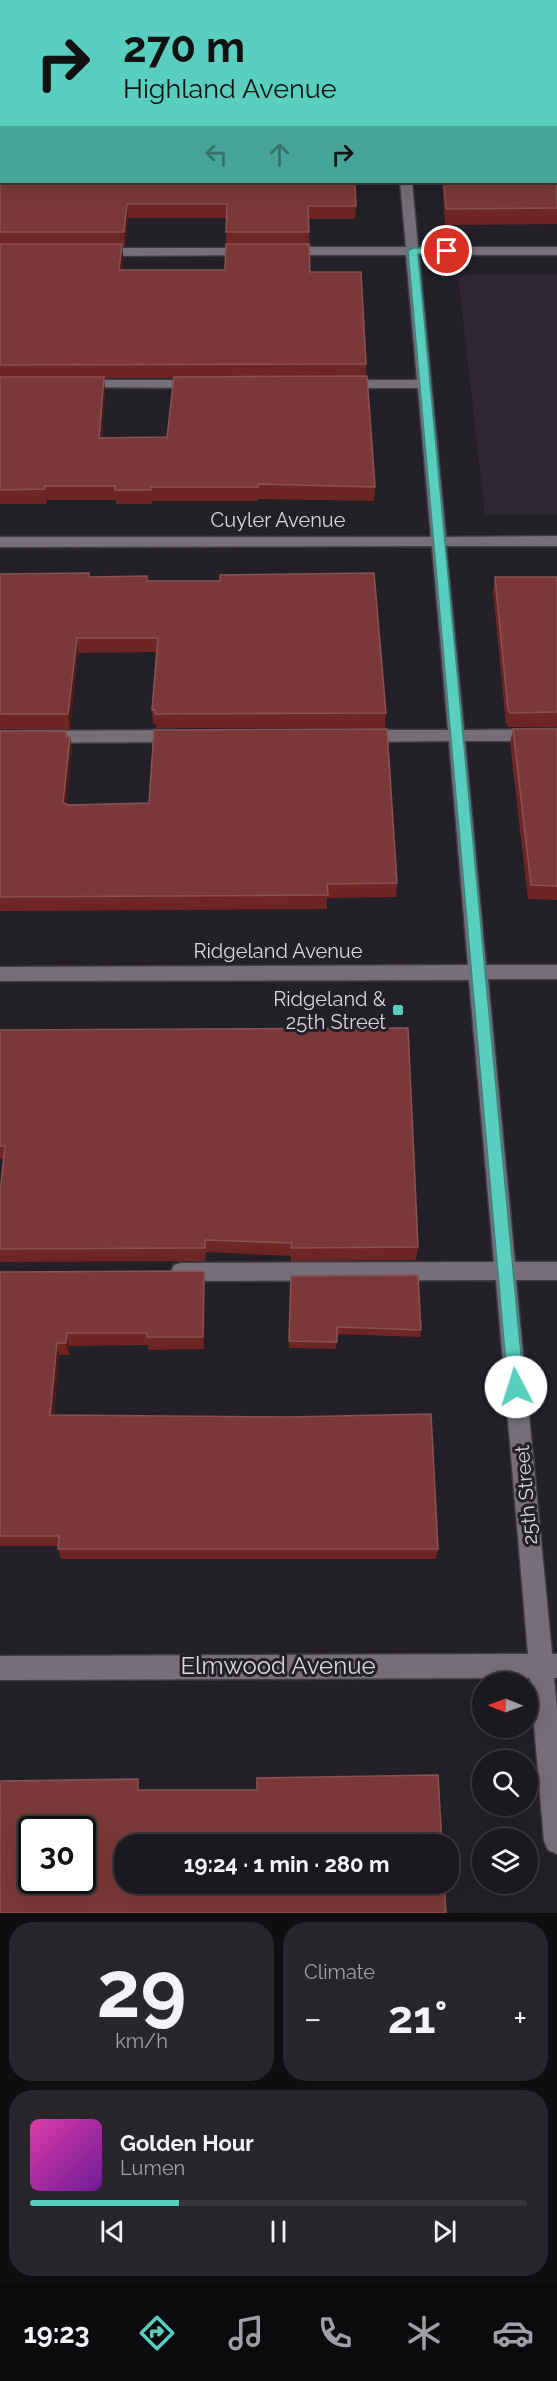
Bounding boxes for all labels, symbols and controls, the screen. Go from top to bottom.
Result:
text: 270 m [123,23,245,72]
icon: right [24,24,102,102]
text: Highland Avenue [123,73,337,104]
icon: left [200,138,233,171]
icon: ahead [263,138,296,171]
icon: right [326,138,359,171]
pin [421,225,472,276]
icon: arrive [430,234,463,267]
street label: Cuyler Avenue [211,508,346,532]
street label: Ridgeland Avenue [194,939,363,963]
place label: Ridgeland & 25th Street [273,987,387,1034]
marker: Ridgeland & 25th Street [391,1003,405,1017]
position arrow [484,1355,548,1419]
street label: 25th Street [510,1444,542,1546]
street label: Elmwood Avenue [180,1651,376,1680]
north arrow [472,1672,538,1738]
map controls [472,1672,538,1894]
button: search [472,1750,538,1816]
speed limit sign: 30 [18,1816,96,1894]
button: layers [472,1828,538,1894]
text: 19:24 · 1 min · 280 m [184,1851,389,1877]
text: 29 [97,1944,186,2035]
text: Climate [304,1960,375,1984]
text: 21° [388,1991,447,2044]
text: − [304,1999,322,2038]
text: + [513,1999,527,2038]
text: km/h [115,2029,168,2053]
text: Golden Hour [120,2130,254,2156]
text: Lumen [120,2156,185,2180]
icon: previous [96,2215,129,2248]
icon: pause [262,2215,295,2248]
icon: next [428,2215,461,2248]
icon: directions [136,2312,178,2354]
icon: music [225,2312,267,2354]
icon: phone [314,2312,356,2354]
icon: climate [403,2312,445,2354]
icon: car [492,2312,534,2354]
text: 19:23 [23,2318,90,2349]

